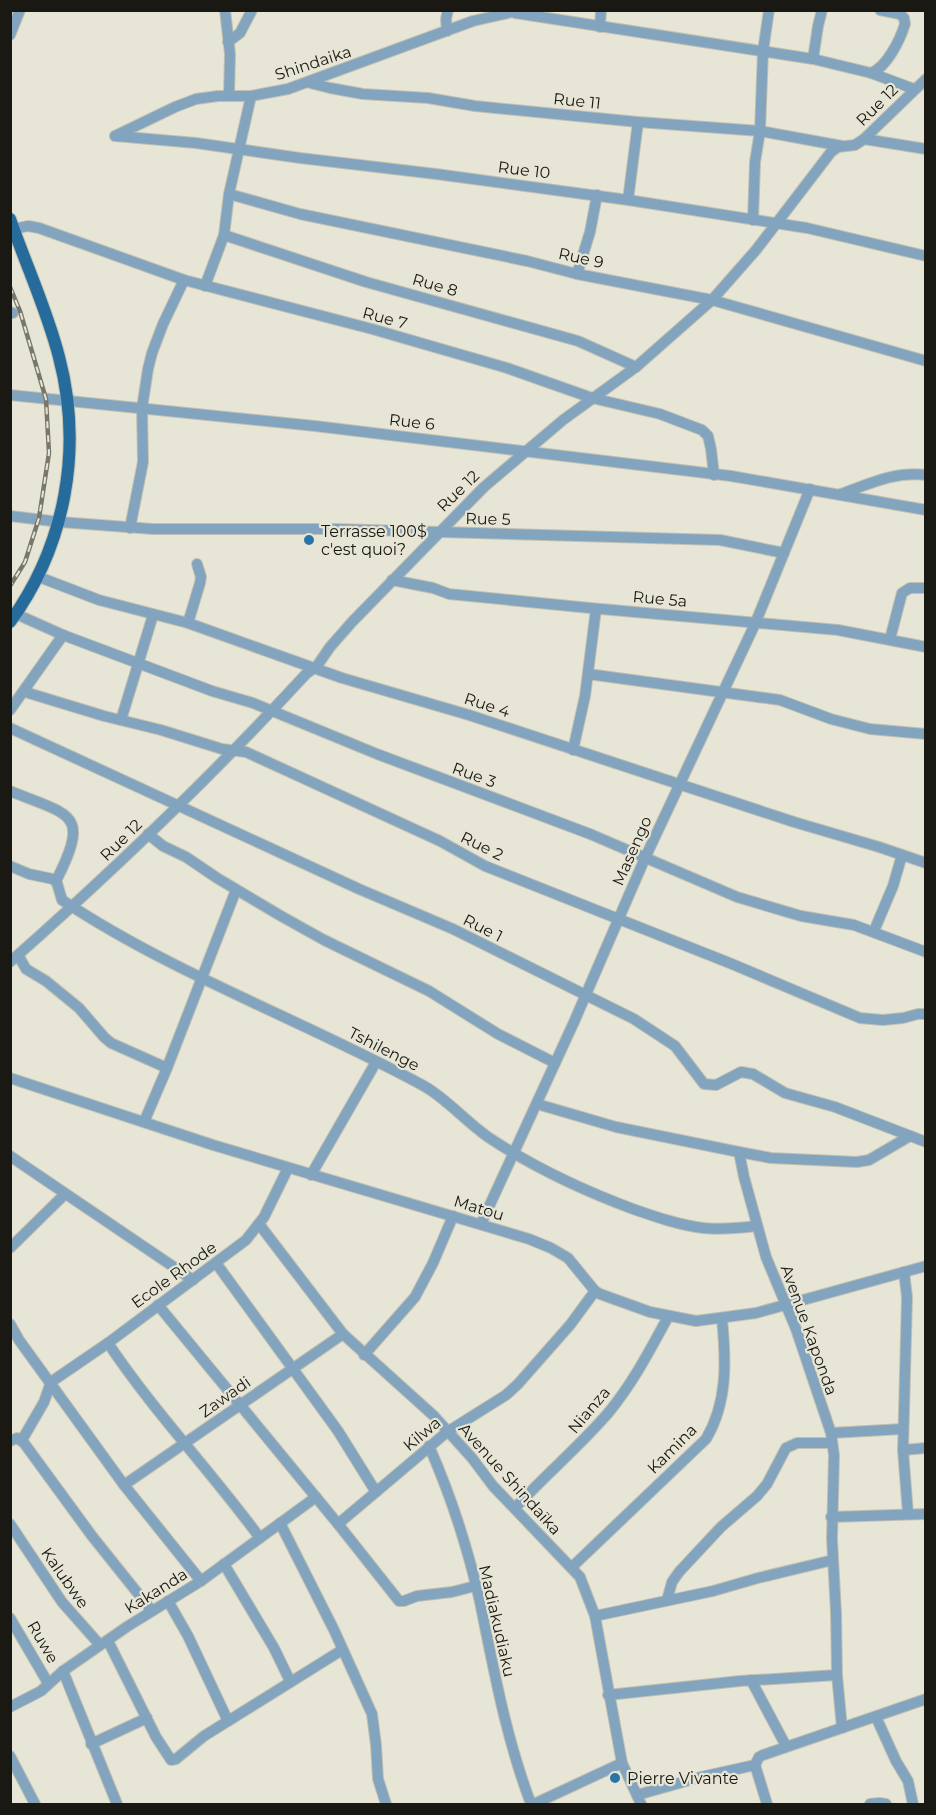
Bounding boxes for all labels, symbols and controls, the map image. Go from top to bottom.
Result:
street label: Shindaika [272,42,354,84]
street label: Rue 12 [852,80,902,130]
street label: Rue 11 [552,89,602,113]
street label: Rue 10 [497,157,551,183]
street label: Rue 9 [557,244,605,272]
street label: Rue 8 [410,269,460,301]
street label: Rue 7 [361,303,409,333]
street label: Rue 6 [388,410,436,434]
street label: Rue 12 [433,466,483,516]
street label: Rue 5 [465,509,511,529]
place label: Terrasse 100$ c'est quoi? [321,522,427,559]
marker: Terrasse 100$ c'est quoi? [302,533,316,547]
street label: Rue 5a [632,587,688,611]
street label: Rue 4 [462,689,513,721]
street label: Rue 3 [450,758,498,792]
street label: Masengo [608,813,656,889]
street label: Rue 12 [96,815,146,865]
street label: Rue 2 [457,828,507,864]
street label: Rue 1 [460,910,506,946]
street label: Tshilenge [345,1023,423,1075]
street label: Matou [452,1191,506,1225]
street label: Ecole Rhode [128,1238,220,1312]
street label: Avenue Kaponda [777,1262,841,1398]
street label: Zawadi [196,1373,254,1421]
street label: Nianza [564,1383,614,1437]
street label: Kilwa [399,1413,445,1455]
street label: Avenue Shindaïka [455,1419,565,1539]
street label: Kamina [643,1420,701,1478]
street label: Kalubwe [37,1544,93,1612]
street label: Madiakudiaku [475,1563,519,1679]
street label: Kakanda [121,1564,191,1618]
street label: Ruwe [23,1617,63,1667]
place label: Pierre Vivante [627,1769,738,1788]
marker: Pierre Vivante [608,1771,622,1785]

